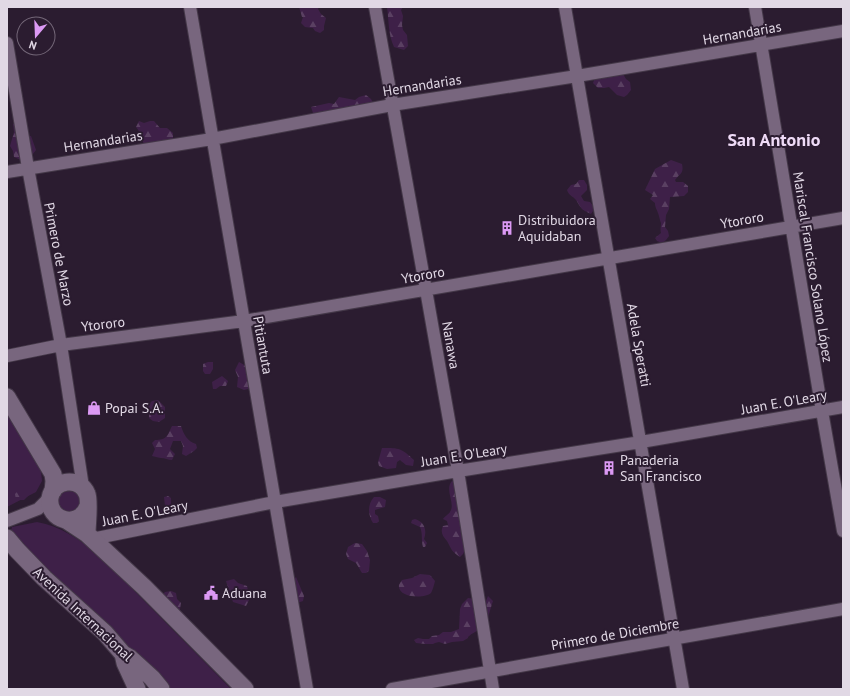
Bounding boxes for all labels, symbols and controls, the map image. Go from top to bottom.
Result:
north arrow [16,16,56,56]
street label: Hernandarias [701,17,783,49]
text: N [27,38,38,53]
street label: Hernandarias [381,70,463,100]
street label: Hernandarias [62,126,144,156]
district label: San Antonio [728,128,821,151]
street label: Mariscal Francisco Solano López [789,170,837,364]
street label: Primero de Marzo [40,201,78,307]
street label: Ytororo [719,207,765,233]
place label: Distribuidora Aquidaban [518,211,596,245]
building icon: Distribuidora Aquidaban [499,220,515,236]
street label: Ytororo [400,262,446,288]
street label: Adela Speratti [623,302,655,388]
street label: Ytororo [80,312,126,336]
street label: Pitiantuta [249,315,277,375]
street label: Nanawa [438,320,464,370]
street label: Juan E. O'Leary [739,386,829,419]
place label: Popai S.A. [105,399,164,417]
shop icon: Popai S.A. [86,400,102,416]
street label: Juan E. O'Leary [419,439,509,471]
place label: Panaderia San Francisco [620,451,702,485]
building icon: Panaderia San Francisco [601,460,617,476]
street label: Juan E. O'Leary [100,496,190,530]
street label: Avenida Internacional [29,563,137,665]
place label: Aduana [222,584,267,602]
public building icon: Aduana [203,585,219,601]
street label: Primero de Diciembre [550,614,680,654]

